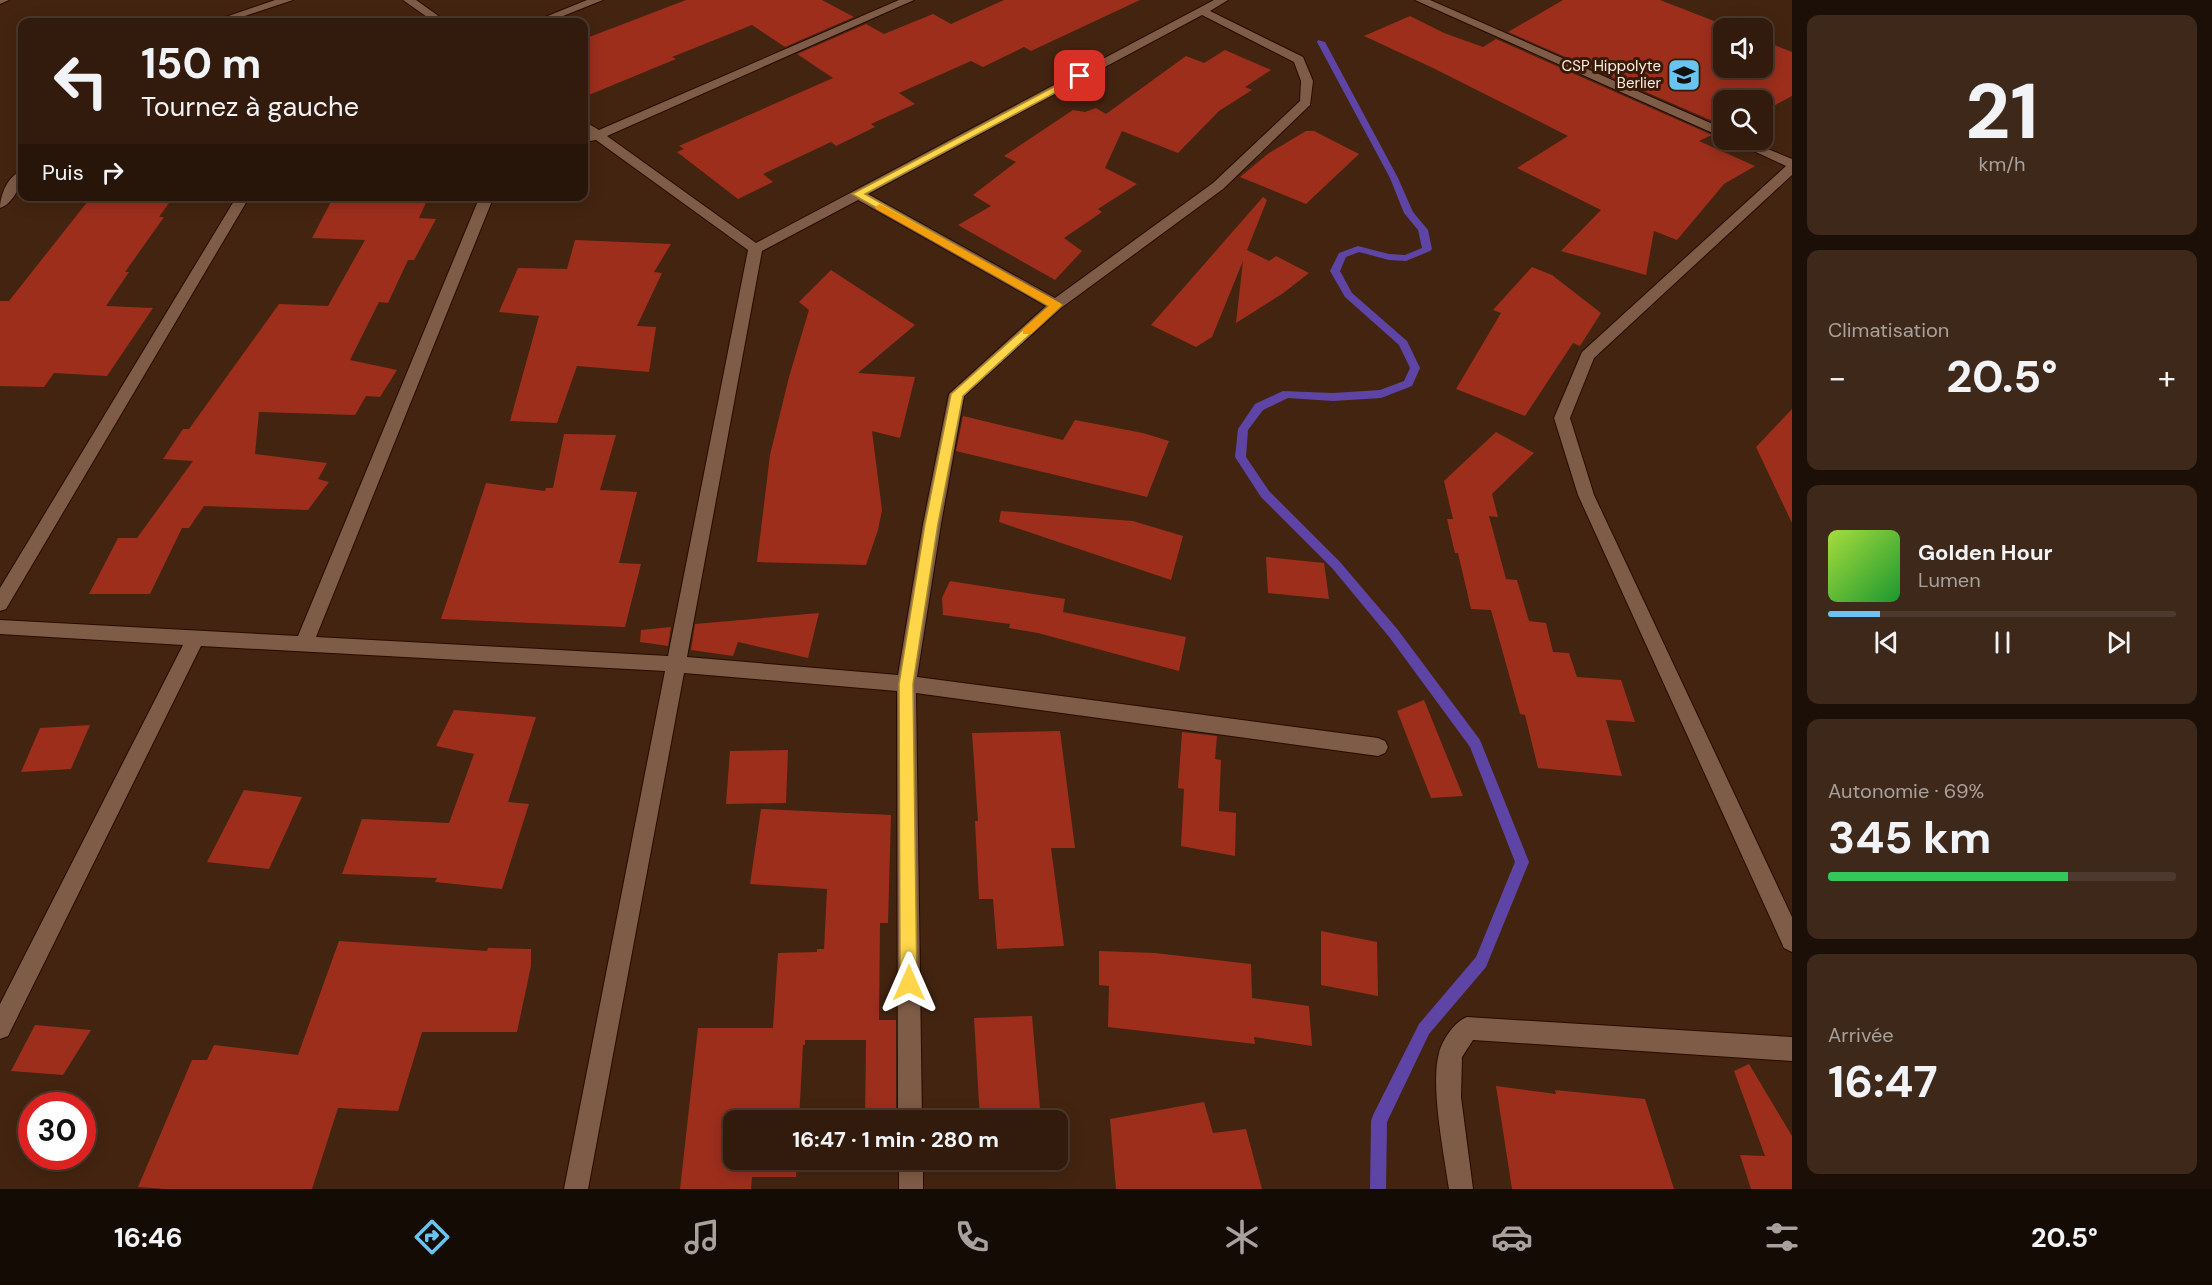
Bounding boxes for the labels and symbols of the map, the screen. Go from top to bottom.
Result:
pin [1054,50,1105,101]
place label: CSP Hippolyte Berlier [1561,56,1661,93]
school or university icon: CSP Hippolyte Berlier [1666,57,1702,93]
position arrow [877,951,941,1015]
speed limit sign: 30 [18,1092,96,1170]

